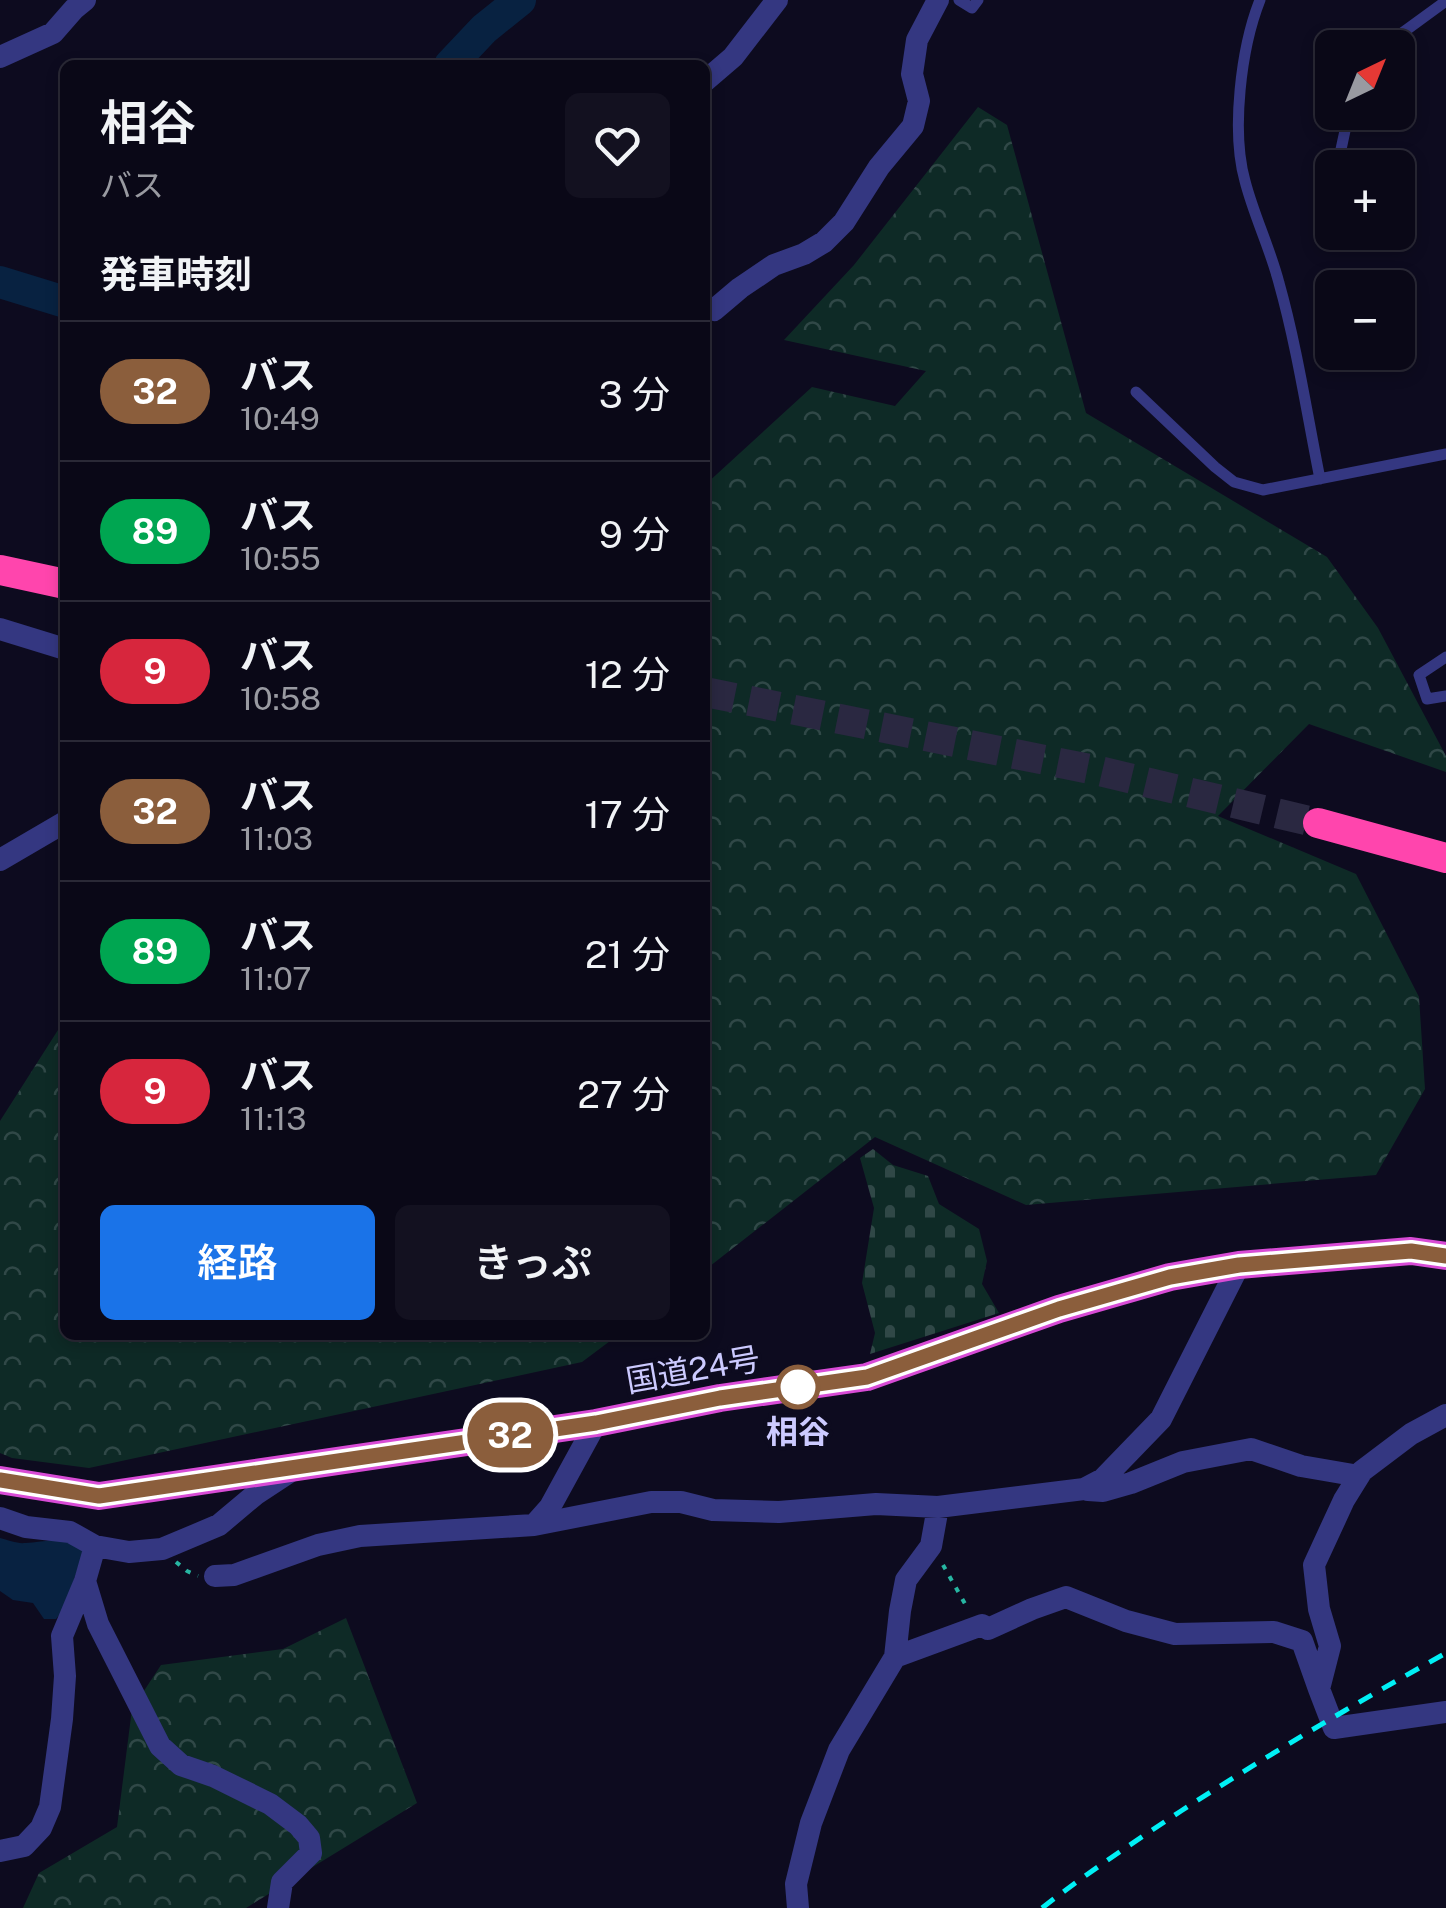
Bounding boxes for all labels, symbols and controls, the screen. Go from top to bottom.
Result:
north arrow [1315,30,1415,130]
map controls [1315,30,1415,370]
button: heart [565,93,670,198]
text: 相谷 [100,94,196,151]
button: + [1315,150,1415,250]
text: バス [100,167,164,204]
text: 発車時刻 [100,252,252,297]
button: − [1315,270,1415,370]
text: バス [240,353,316,398]
text: 32 [132,371,178,412]
text: 3 分 [599,372,670,417]
text: 10:49 [240,400,320,437]
text: バス [240,493,316,538]
text: 89 [132,511,178,552]
text: 9 分 [599,512,670,557]
text: 10:55 [240,540,321,577]
text: バス [240,633,316,678]
text: 9 [143,651,167,692]
text: 12 分 [585,652,670,697]
text: 10:58 [240,680,321,717]
text: バス [240,773,316,818]
text: 32 [132,791,178,832]
text: 17 分 [584,792,670,837]
text: 11:03 [240,820,313,857]
text: バス [240,913,316,958]
text: 89 [132,931,178,972]
text: 21 分 [585,932,670,977]
text: 11:07 [240,960,311,997]
text: バス [240,1053,316,1098]
text: 9 [143,1071,167,1112]
text: 27 分 [577,1072,670,1117]
text: 11:13 [240,1100,306,1137]
button: 経路 [100,1205,375,1320]
button: きっぷ [395,1205,670,1320]
street label: 国道24号 [623,1340,763,1399]
marker: 相谷 [777,1366,819,1408]
line badge: 32 [465,1402,555,1468]
place label: 相谷 [766,1413,830,1450]
text: 32 [487,1415,533,1456]

